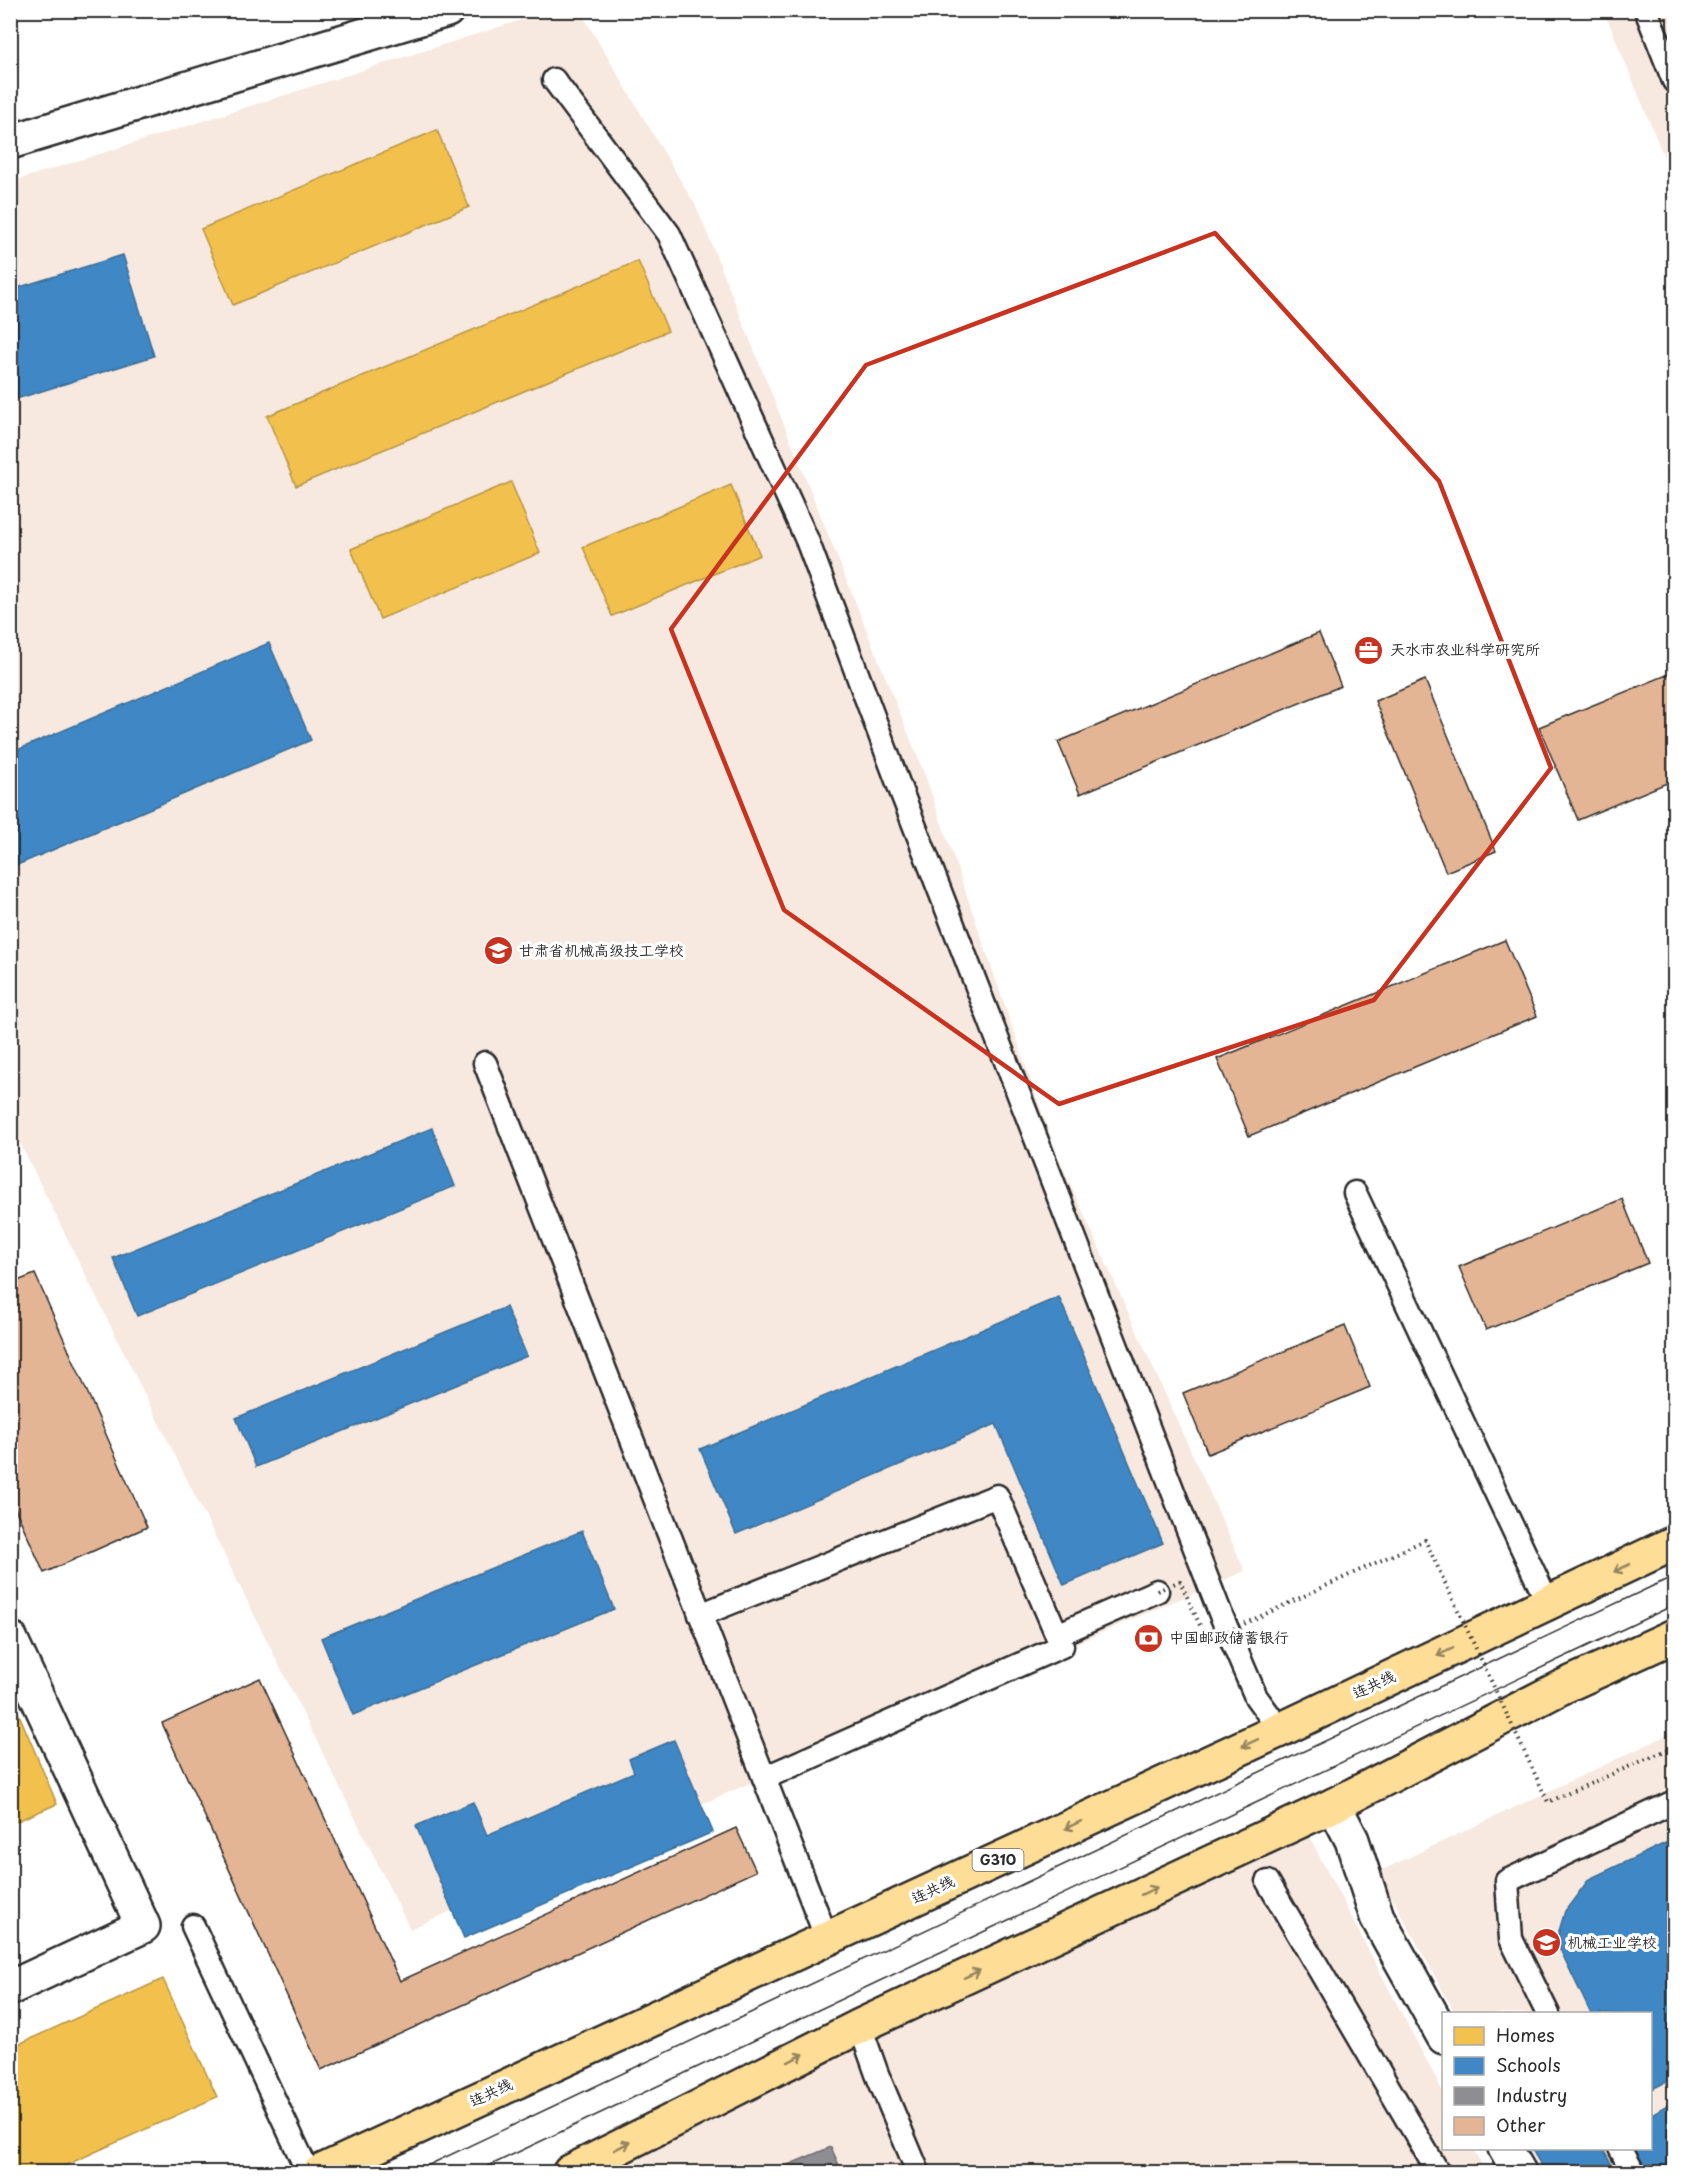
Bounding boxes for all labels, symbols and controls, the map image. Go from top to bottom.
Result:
office icon: 天水市农业科学研究所 [1353,634,1385,666]
place label: 天水市农业科学研究所 [1390,637,1540,660]
school or university icon: 甘肃省机械高级技工学校 [482,935,514,967]
place label: 甘肃省机械高级技工学校 [519,938,684,961]
one-way arrow [1613,1563,1631,1575]
bank icon: 中国邮政储蓄银行 [1132,1622,1164,1654]
place label: 中国邮政储蓄银行 [1169,1625,1289,1648]
one-way arrow [1437,1646,1455,1658]
street label: 连共线 [1348,1664,1399,1704]
one-way arrow [1241,1738,1259,1750]
one-way arrow [1064,1820,1082,1832]
road number: G310 [972,1849,1024,1871]
street label: 连共线 [907,1869,958,1909]
one-way arrow [1139,1885,1157,1897]
school or university icon: 机械工业学校 [1530,1927,1562,1959]
place label: 机械工业学校 [1567,1930,1657,1953]
one-way arrow [963,1967,981,1979]
legend [1442,2012,1652,2150]
text: Homes [1496,2021,1554,2048]
text: Schools [1496,2051,1561,2078]
one-way arrow [787,2052,805,2063]
street label: 连共线 [465,2072,516,2112]
text: Industry [1496,2081,1567,2108]
text: Other [1496,2111,1546,2138]
one-way arrow [613,2140,631,2151]

